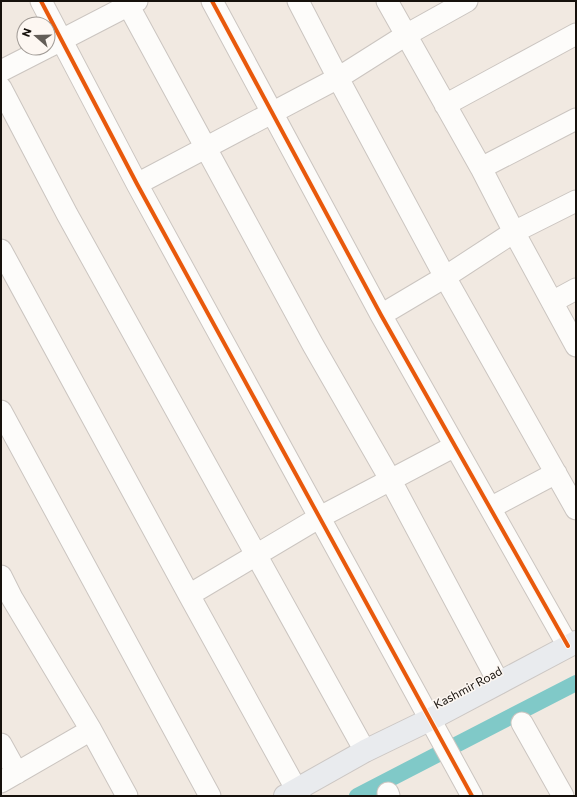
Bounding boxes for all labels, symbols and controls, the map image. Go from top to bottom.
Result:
north arrow [16,16,56,56]
text: N [19,26,34,39]
street label: Kashmir Road [431,663,504,711]

